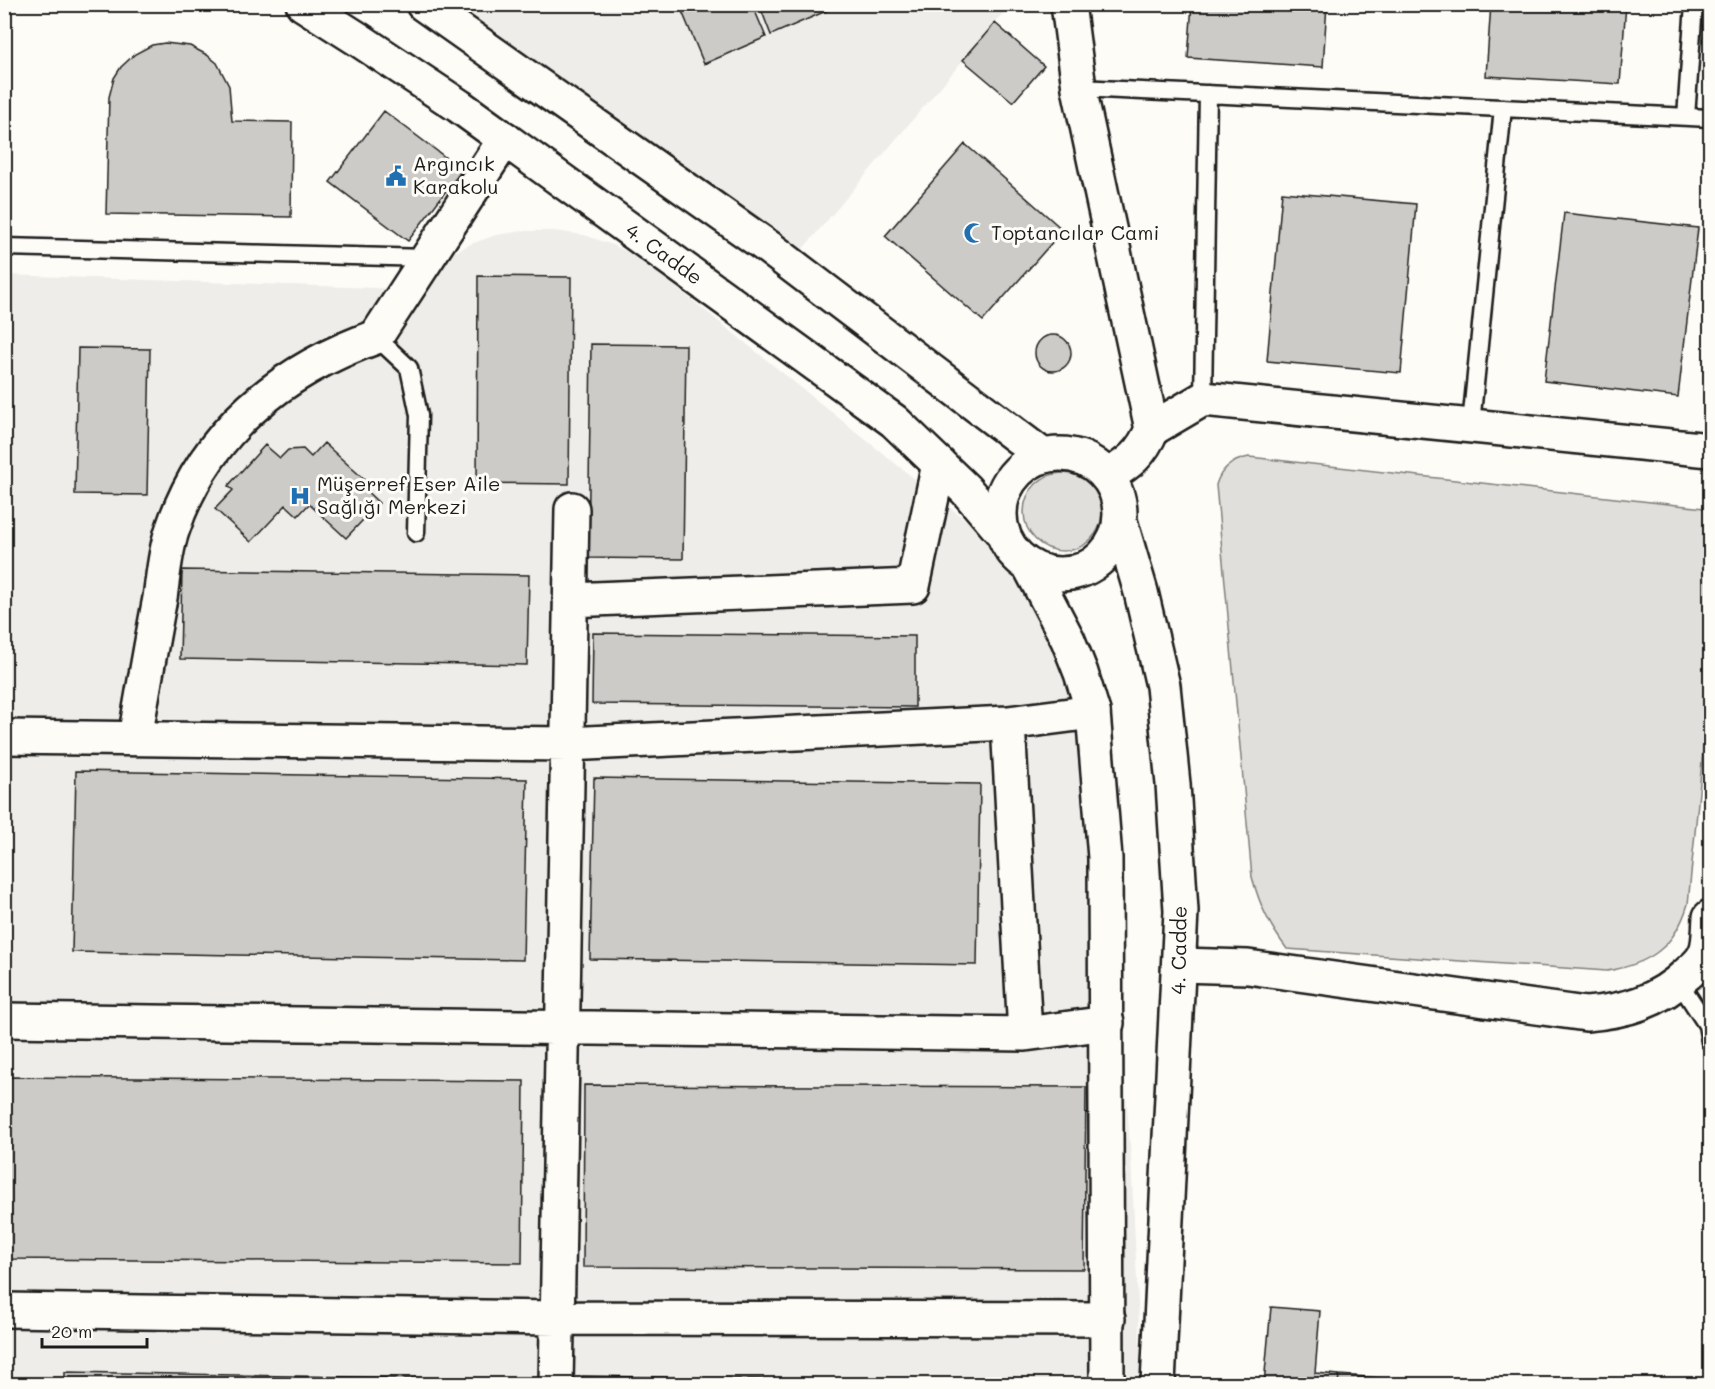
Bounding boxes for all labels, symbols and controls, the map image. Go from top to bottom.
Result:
place label: Argıncık Karakolu [413,150,499,199]
public building icon: Argıncık Karakolu [384,164,408,188]
street label: 4. Cadde [621,217,708,290]
place label: Toptancılar Cami [991,219,1159,245]
mosque icon: Toptancılar Cami [962,221,986,245]
place label: Müşerref Eser Aile Sağlığı Merkezi [317,470,500,519]
hospital icon: Müşerref Eser Aile Sağlığı Merkezi [288,484,312,508]
street label: 4. Cadde [1164,905,1192,994]
scale bar [42,1311,147,1349]
text: 20 m [51,1319,92,1343]

